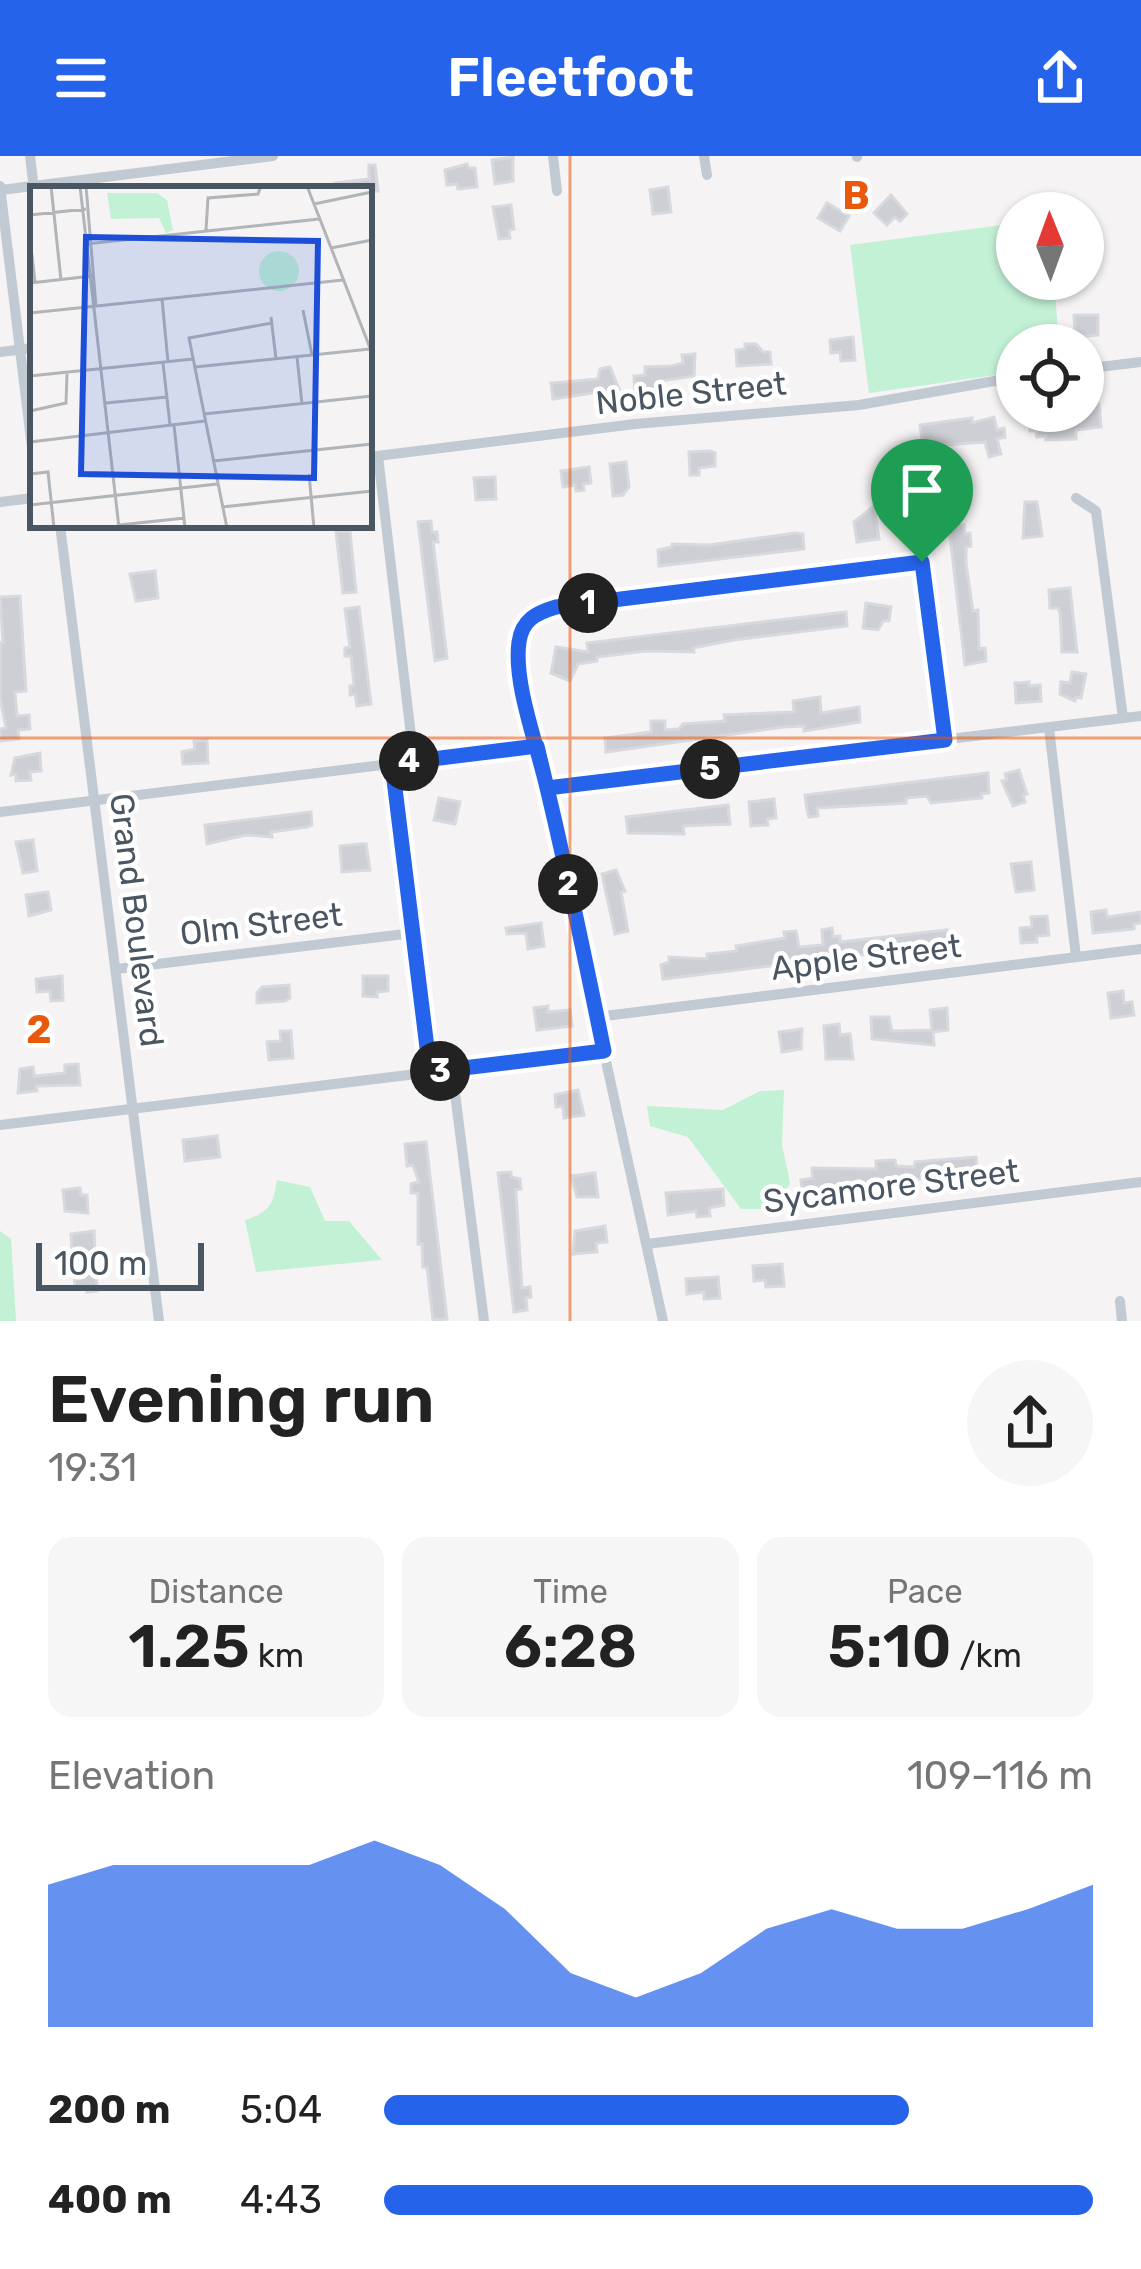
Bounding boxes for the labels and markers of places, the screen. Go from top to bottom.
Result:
pin [871,439,973,562]
pin: 1 [558,573,618,633]
pin: 4 [379,731,439,791]
pin: 5 [680,739,740,799]
pin: 2 [538,854,598,914]
pin: 3 [410,1041,470,1101]

